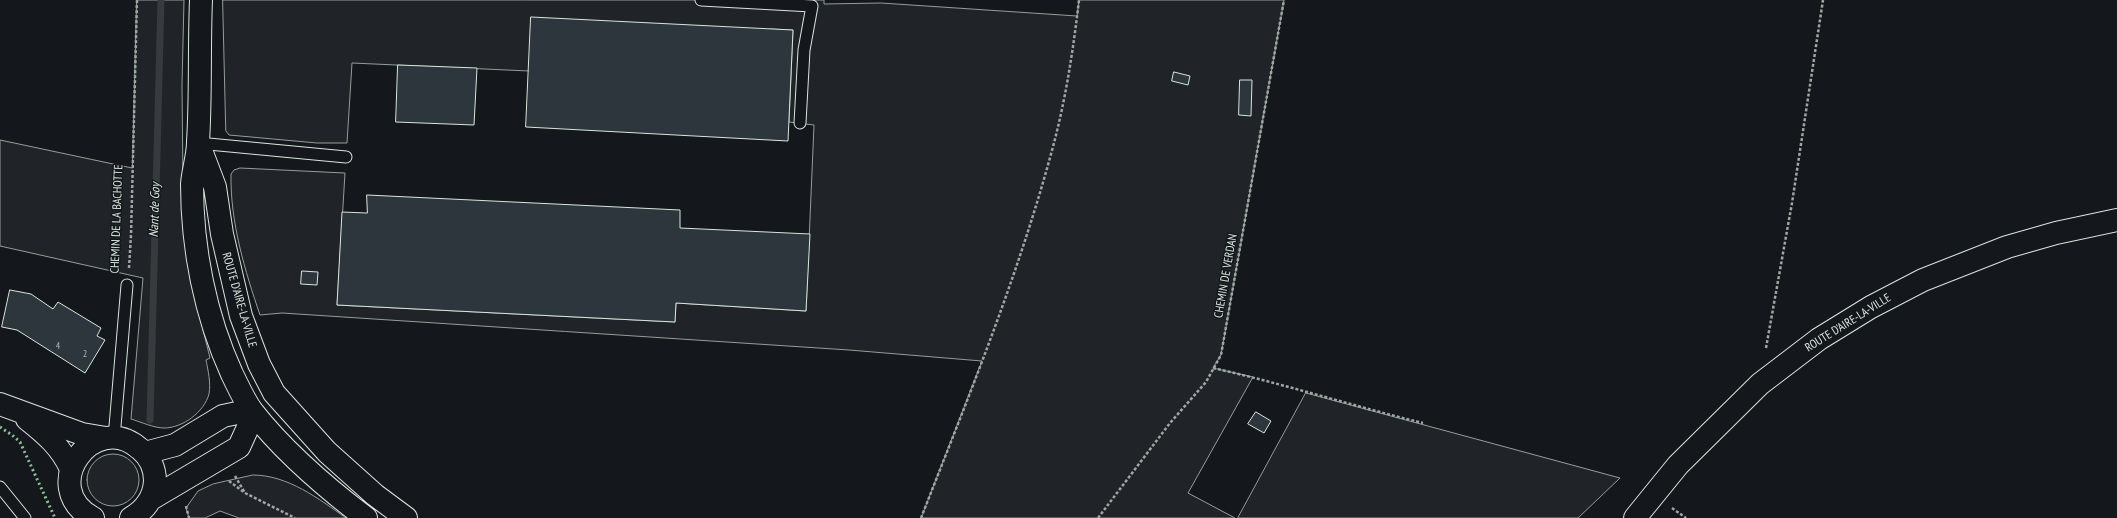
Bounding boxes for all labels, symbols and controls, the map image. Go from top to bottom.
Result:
street label: CHEMIN DE LA BACHOTTE [108,164,126,274]
water label: Nant de Goy [146,182,164,238]
street label: CHEMIN DE VERDAN [1212,233,1240,319]
street label: ROUTE D'AIRE-LA-VILLE [219,251,259,349]
street label: ROUTE D'AIRE-LA-VILLE [1803,291,1893,355]
house number: 4 [56,340,60,352]
house number: 2 [83,348,87,360]

